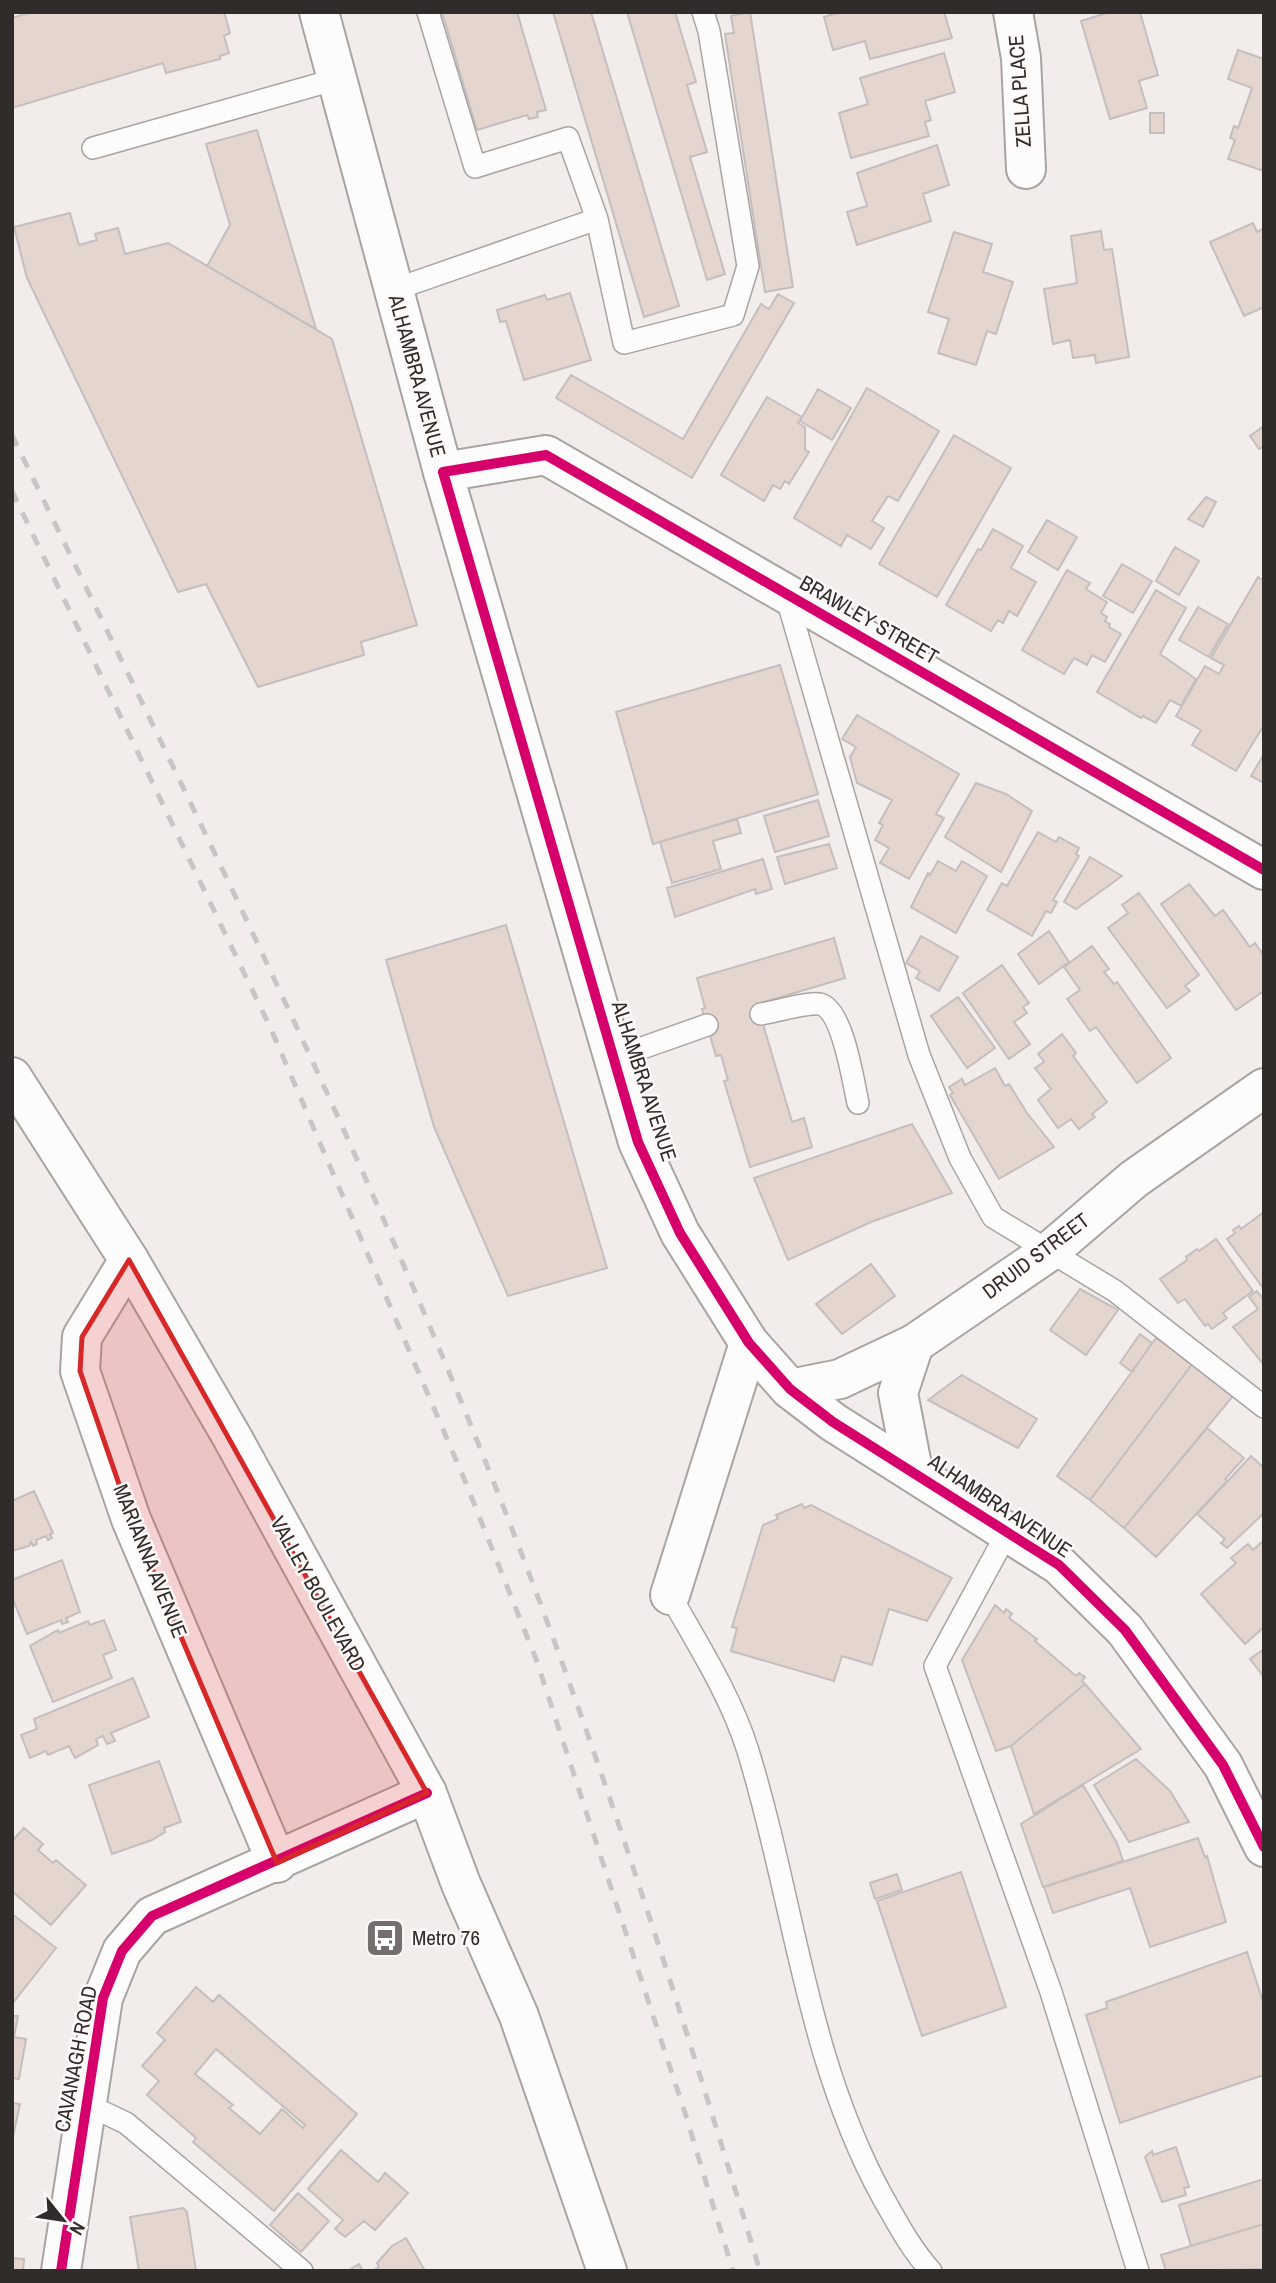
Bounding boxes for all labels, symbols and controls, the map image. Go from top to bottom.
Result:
street label: ZELLA PLACE [1001,34,1038,148]
street label: ALHAMBRA AVENUE [382,290,453,460]
street label: BRAWLEY STREET [794,568,944,671]
street label: ALHAMBRA AVENUE [605,996,684,1165]
street label: DRUID STREET [976,1205,1096,1305]
street label: ALHAMBRA AVENUE [922,1446,1078,1564]
street label: MARIANNA AVENUE [106,1480,195,1642]
street label: VALLEY BOULEVARD [264,1511,373,1677]
bus stop icon: Metro 76 [364,1917,406,1959]
place label: Metro 76 [412,1923,480,1952]
street label: CAVANAGH ROAD [47,1983,104,2135]
north arrow [28,2185,98,2255]
text: N [64,2217,92,2240]

